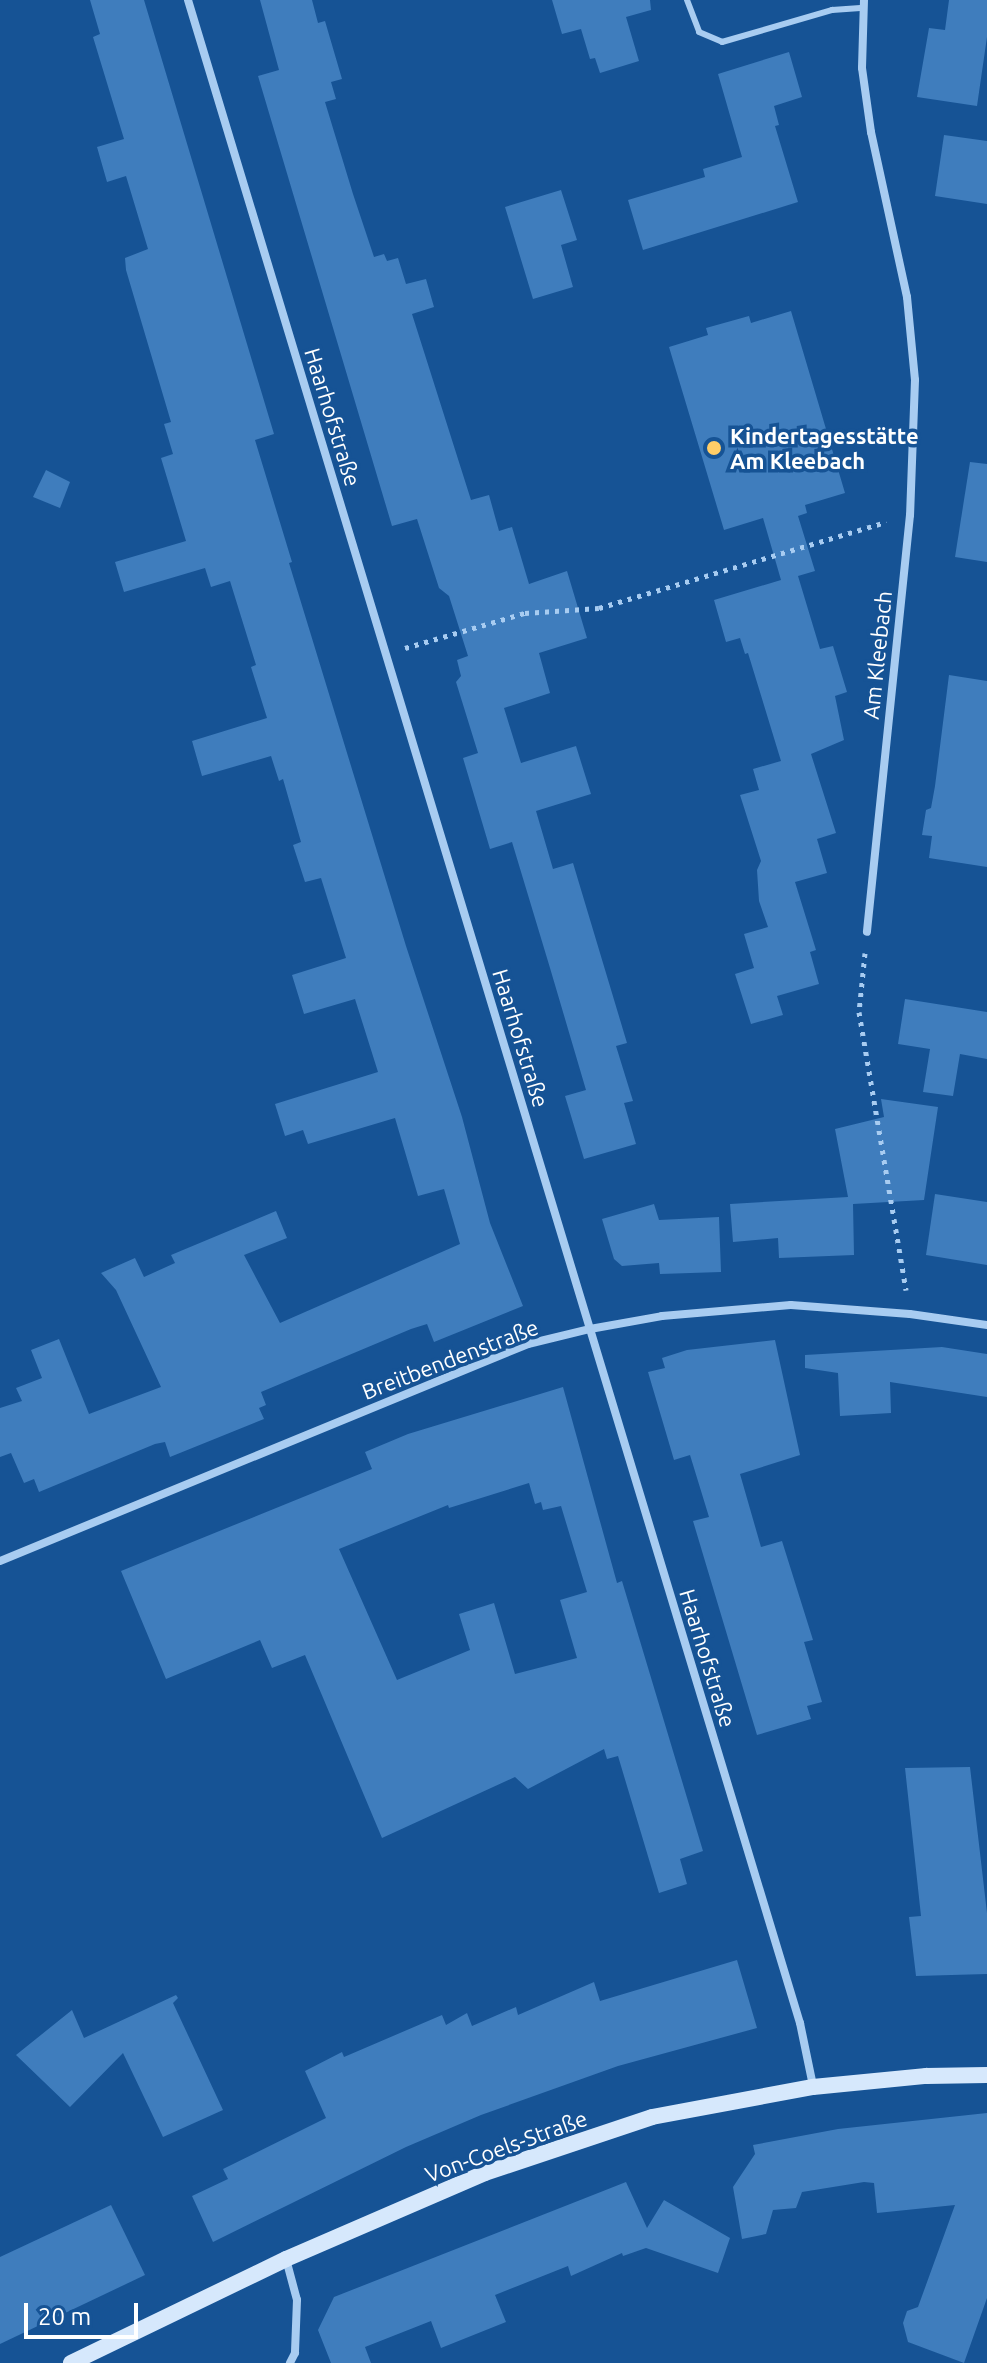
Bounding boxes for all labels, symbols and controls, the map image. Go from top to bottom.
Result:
street label: Haarhofstraße [299,345,367,489]
place label: Kindertagesstätte Am Kleebach [730,422,919,474]
marker: Kindertagesstätte Am Kleebach [705,439,723,457]
street label: Am Kleebach [857,590,897,720]
street label: Haarhofstraße [487,966,555,1110]
street label: Breitbendenstraße [358,1313,542,1405]
street label: Haarhofstraße [674,1586,742,1730]
street label: Von-Coels-Straße [421,2104,591,2188]
scale bar [28,2287,142,2337]
text: 20 m [38,2303,91,2330]

